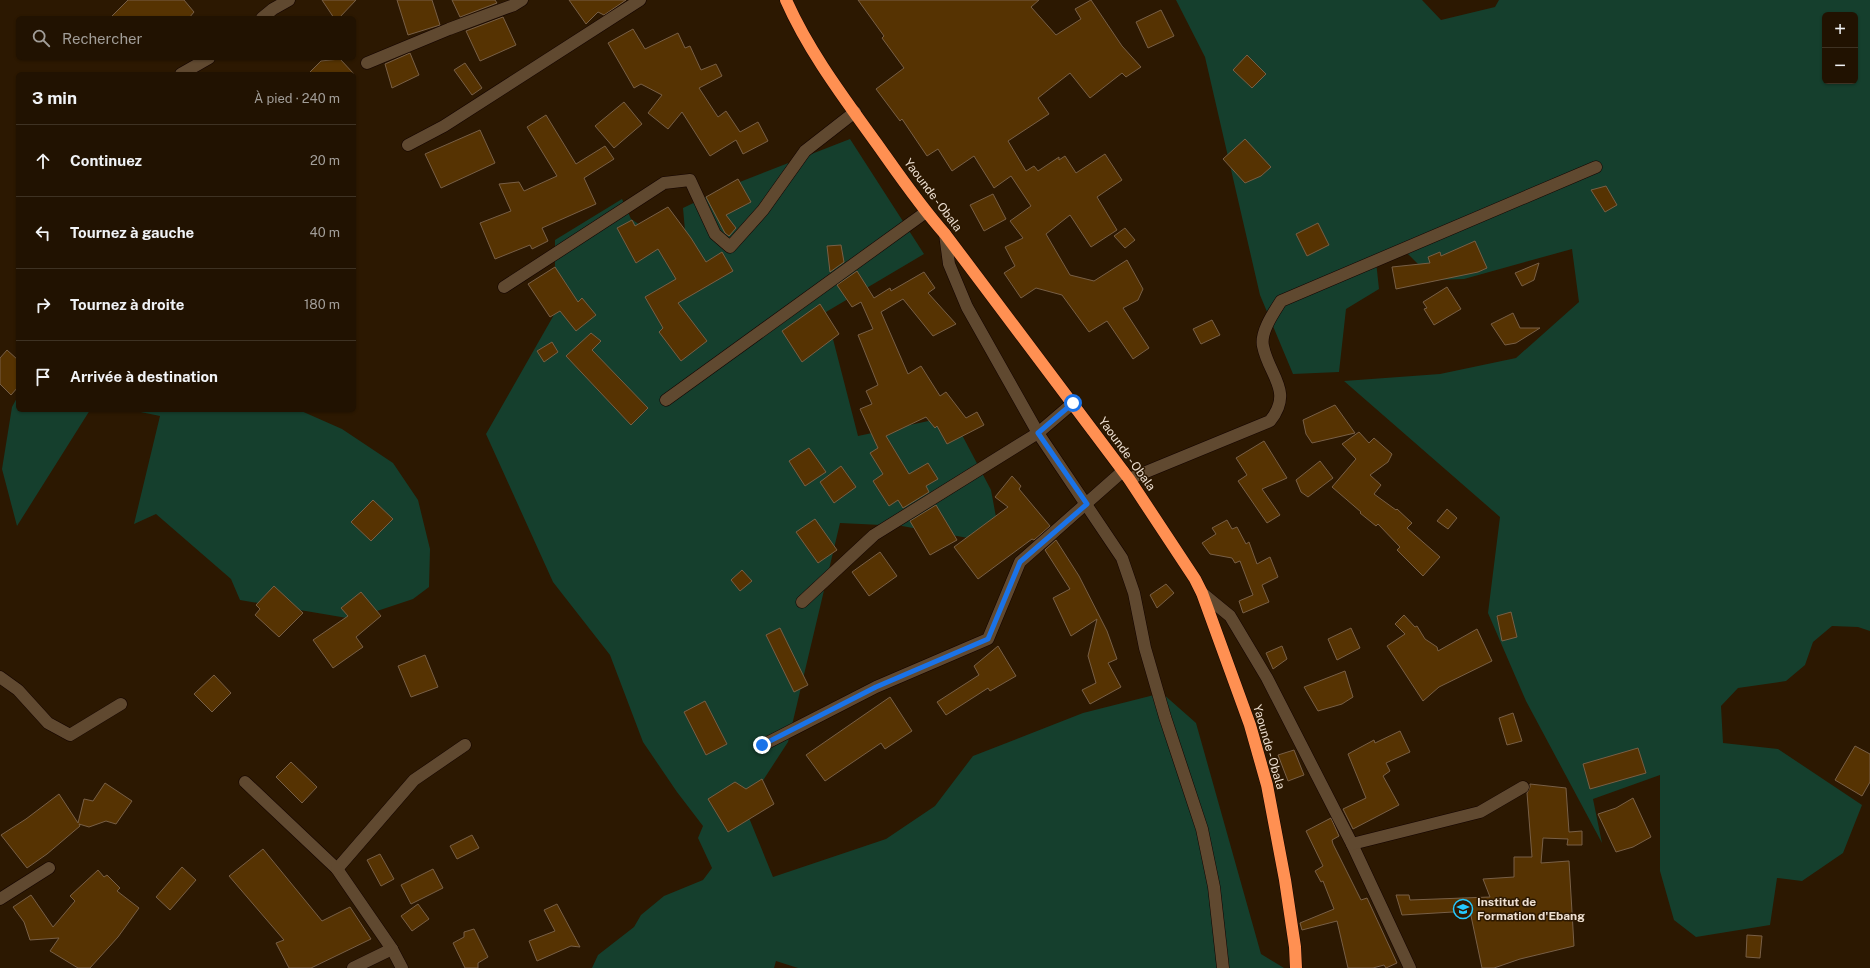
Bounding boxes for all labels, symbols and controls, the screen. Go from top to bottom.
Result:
map controls [1822,12,1858,84]
button: + [1822,12,1858,48]
search box [16,16,356,60]
icon: search [30,27,52,49]
text: Rechercher [62,30,142,47]
button: − [1822,48,1858,84]
text: 3 min [32,88,77,108]
text: À pied · 240 m [254,91,340,106]
icon: ahead [32,150,54,172]
text: Continuez [70,152,142,169]
text: 20 m [310,153,340,168]
street label: Yaounde - Obala [901,156,965,234]
icon: left [32,222,54,244]
text: Tournez à gauche [70,224,194,241]
text: 40 m [309,225,340,240]
icon: right [32,294,54,316]
text: Tournez à droite [70,296,184,313]
text: 180 m [304,297,340,312]
icon: arrive [32,366,54,388]
text: Arrivée à destination [70,368,218,385]
route start [1064,394,1082,412]
street label: Yaounde - Obala [1096,415,1158,493]
street label: Yaounde - Obala [1250,703,1288,791]
route end [753,736,771,754]
place label: Institut de Formation d'Ebang [1477,895,1585,923]
school or university icon: Institut de Formation d'Ebang [1452,898,1474,920]

